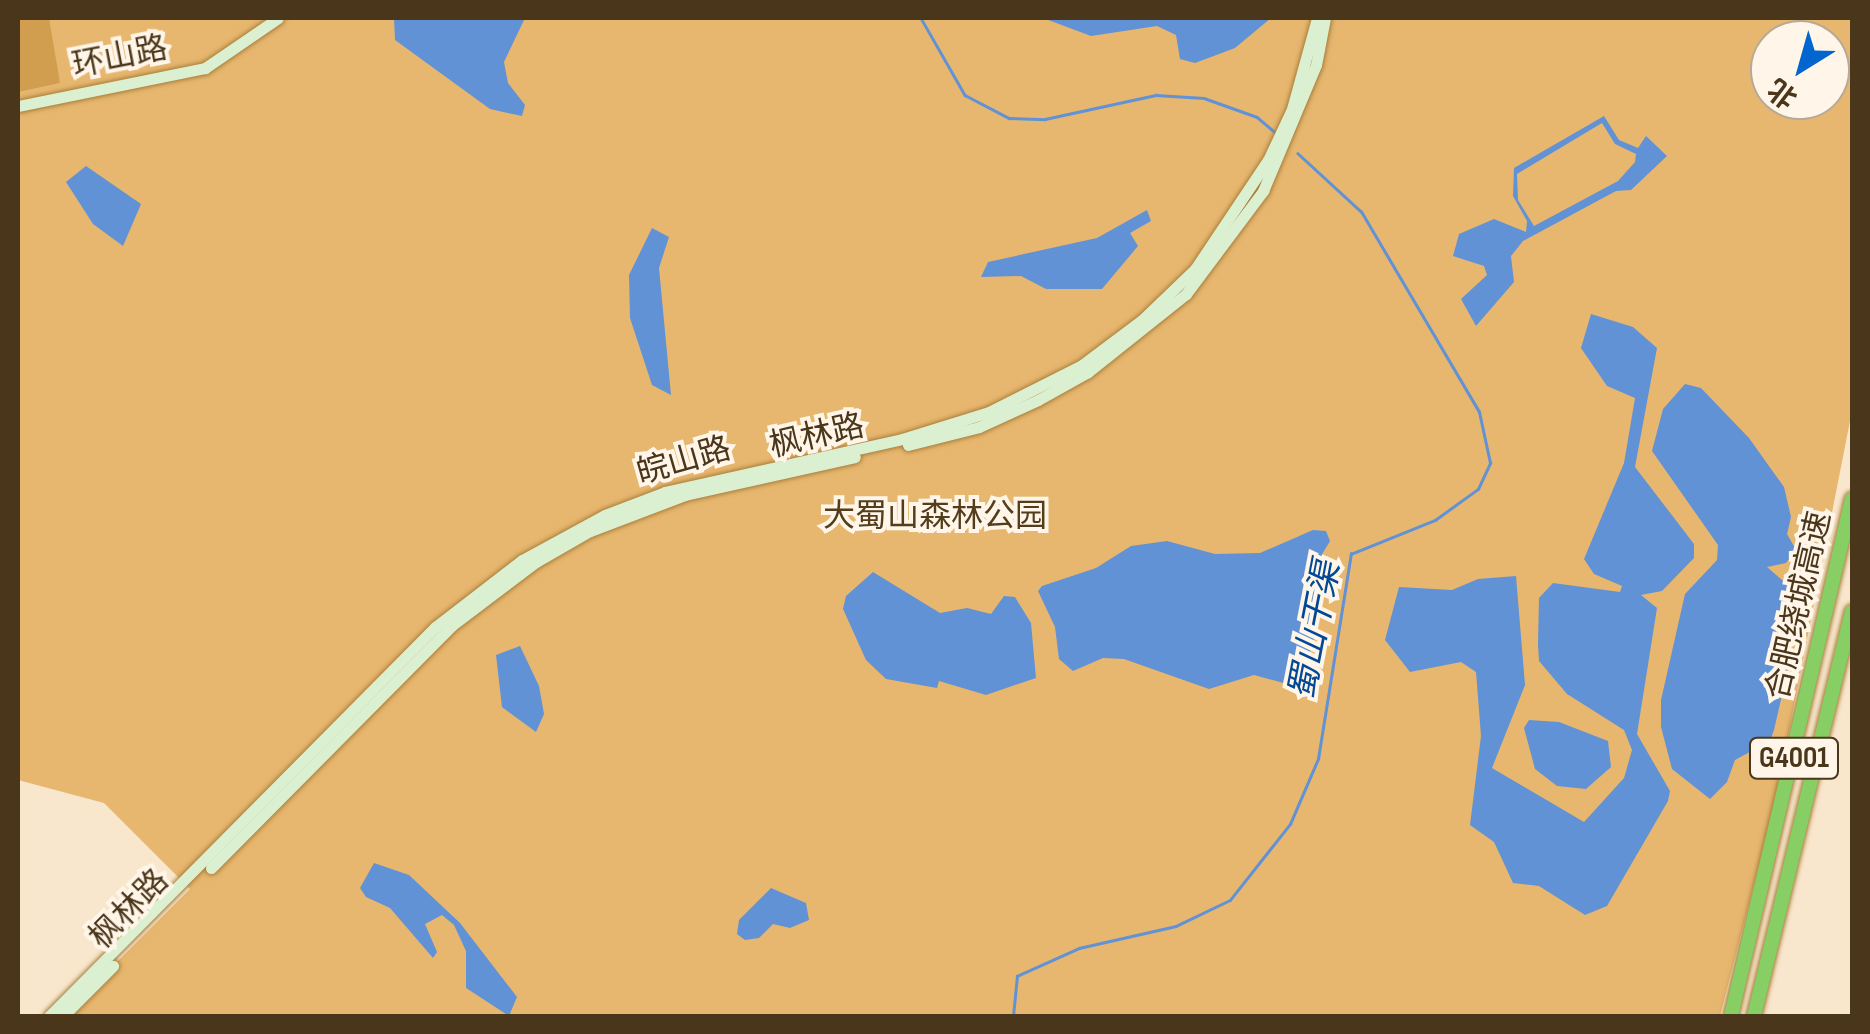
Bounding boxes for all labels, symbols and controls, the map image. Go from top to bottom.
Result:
north arrow [1750,20,1850,120]
street label: 环山路 [69,30,171,86]
text: 北 [1762,71,1804,114]
street label: 枫林路 [766,407,868,467]
street label: 皖山路 [633,430,735,494]
park label: 大蜀山森林公园 [823,498,1047,536]
street label: 合肥绕城高速 [1760,508,1840,704]
water label: 蜀山干渠 [1282,558,1350,704]
road number: G4001 [1746,733,1842,783]
street label: 枫林路 [82,862,178,958]

